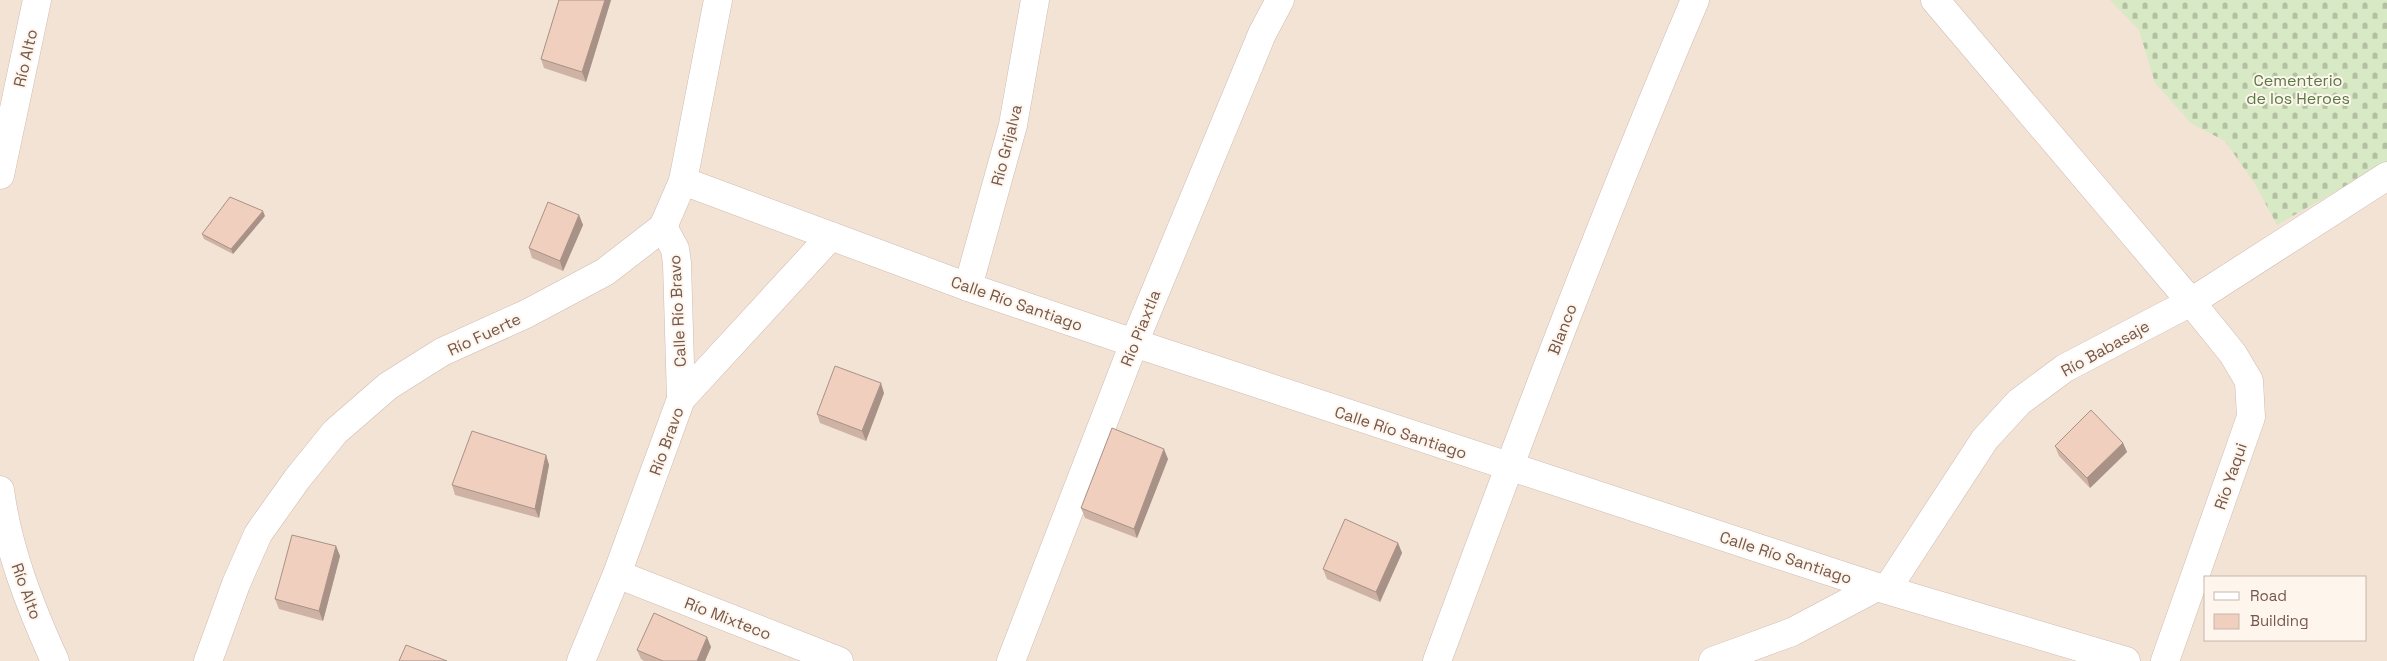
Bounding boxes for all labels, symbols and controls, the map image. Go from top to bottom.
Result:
street label: Río Alto [9,27,42,89]
park label: Cementerio de los Heroes [2246,70,2350,109]
street label: Río Grijalva [986,102,1027,188]
street label: Calle Río Bravo [664,254,691,368]
street label: Calle Río Santiago [948,271,1085,336]
street label: Río Piaxtla [1116,287,1165,370]
street label: Blanco [1543,301,1582,358]
street label: Río Fuerte [444,308,524,361]
street label: Río Babasaje [2057,315,2153,381]
street label: Calle Río Santiago [1332,401,1470,464]
street label: Río Bravo [644,404,689,478]
street label: Río Yaqui [2209,440,2252,512]
street label: Calle Río Santiago [1717,526,1855,589]
street label: Río Alto [7,560,46,622]
legend [2204,576,2367,641]
text: Road [2250,586,2287,605]
street label: Río Mixteco [681,592,774,645]
text: Building [2250,611,2309,630]

